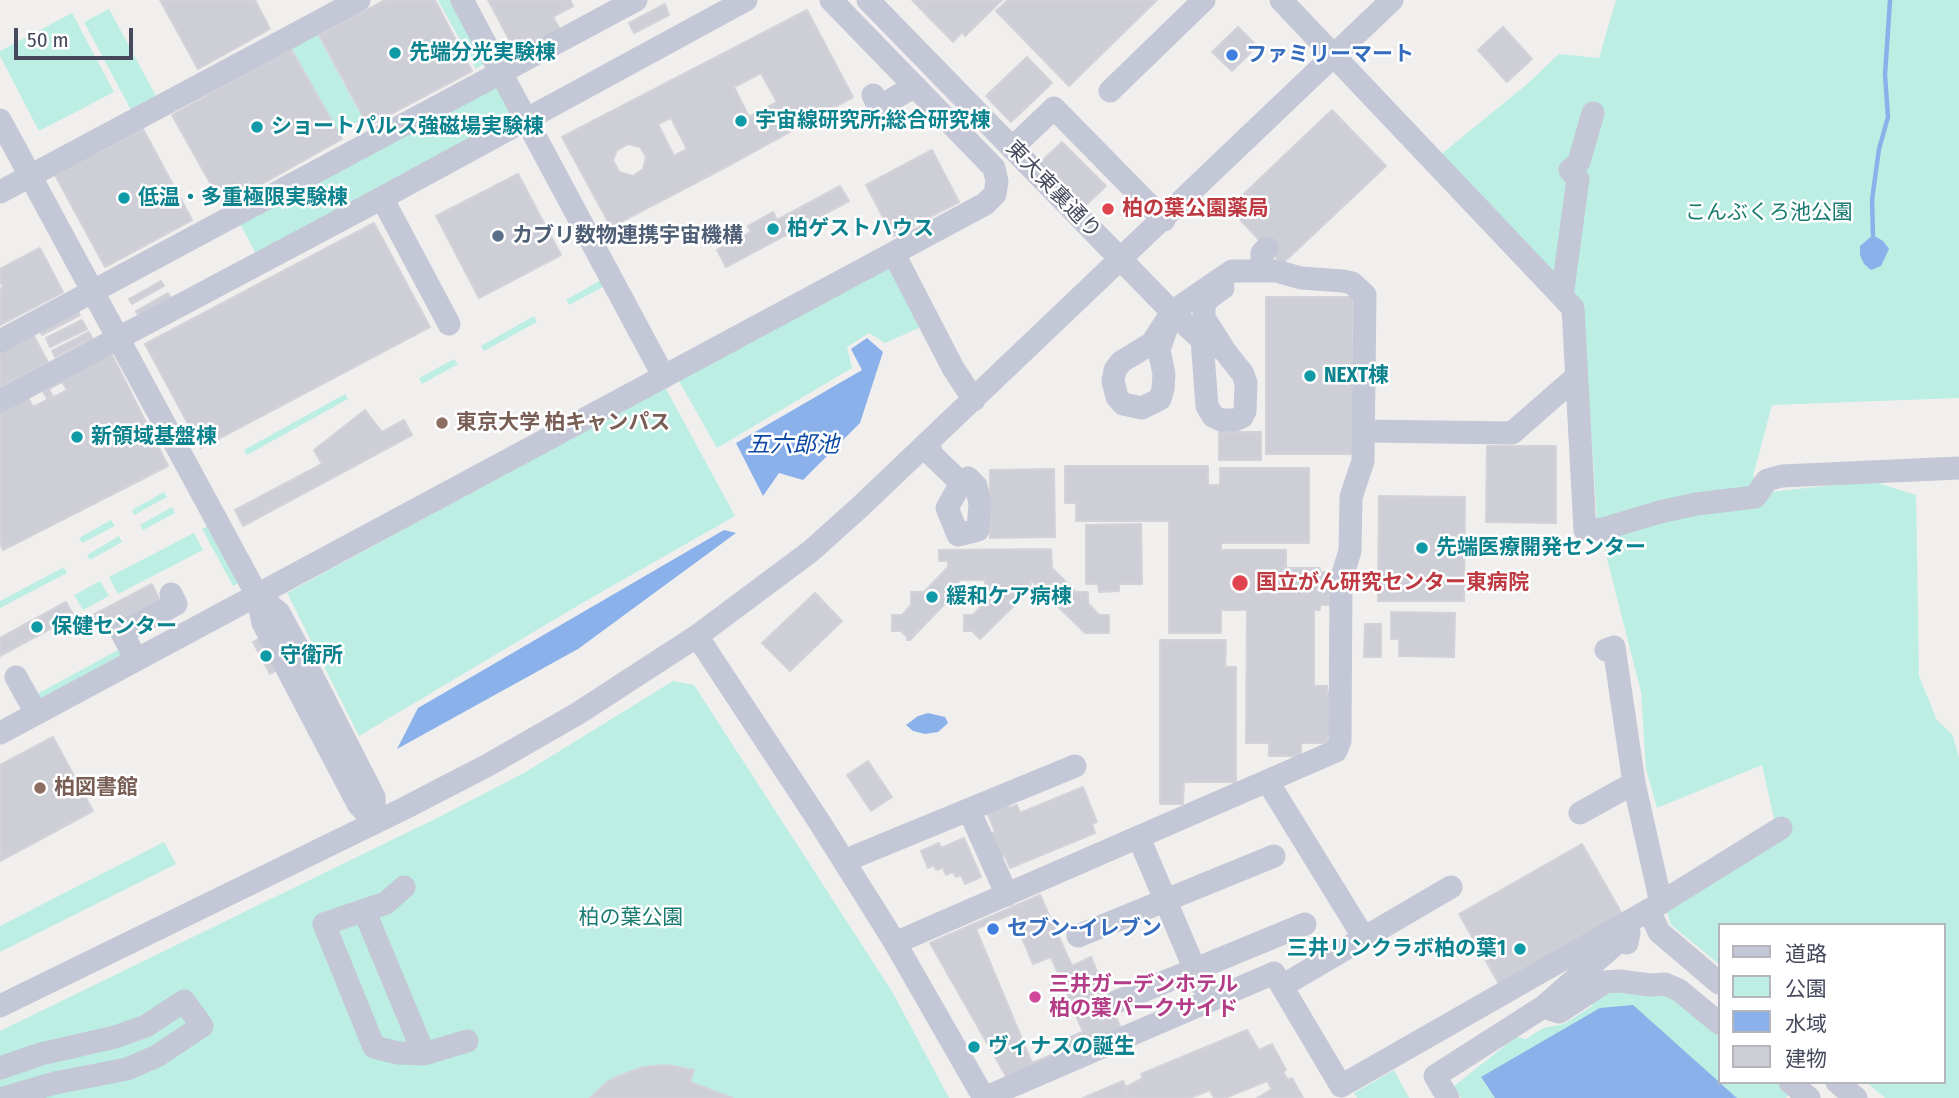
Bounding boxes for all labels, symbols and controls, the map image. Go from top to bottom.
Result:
scale bar [18,14,136,58]
text: 50 m [27,27,69,53]
place label: 先端分光実験棟 [409,40,556,66]
place label: ファミリーマート [1246,42,1414,68]
marker: 先端分光実験棟 [387,45,403,61]
marker: ファミリーマート [1224,47,1240,63]
place label: 宇宙線研究所;総合研究棟 [755,108,991,134]
marker: 宇宙線研究所;総合研究棟 [733,113,749,129]
place label: ショートパルス強磁場実験棟 [271,114,544,140]
marker: ショートパルス強磁場実験棟 [249,119,265,135]
street label: 東大東裏通り [1000,136,1106,244]
place label: 低温・多重極限実験棟 [138,185,348,211]
marker: 低温・多重極限実験棟 [116,190,132,206]
place label: 柏の葉公園薬局 [1122,196,1269,222]
park label: こんぶくろ池公園 [1685,200,1853,226]
marker: 柏の葉公園薬局 [1100,201,1116,217]
place label: 柏ゲストハウス [787,216,934,242]
marker: 柏ゲストハウス [765,221,781,237]
place label: カブリ数物連携宇宙機構 [512,223,743,249]
marker: カブリ数物連携宇宙機構 [490,228,506,244]
place label: NEXT棟 [1324,363,1389,389]
marker: NEXT棟 [1302,368,1318,384]
place label: 東京大学 柏キャンパス [456,410,670,436]
marker: 東京大学 柏キャンパス [434,415,450,431]
place label: 新領域基盤棟 [91,424,217,450]
marker: 新領域基盤棟 [69,429,85,445]
water label: 五六郎池 [747,432,839,460]
place label: 先端医療開発センター [1436,535,1646,561]
marker: 先端医療開発センター [1414,540,1430,556]
place label: 国立がん研究センター東病院 [1256,570,1529,596]
marker: 国立がん研究センター東病院 [1230,573,1250,593]
place label: 緩和ケア病棟 [946,584,1072,610]
marker: 緩和ケア病棟 [924,589,940,605]
place label: 保健センター [51,614,177,640]
marker: 保健センター [29,619,45,635]
place label: 守衛所 [280,643,343,669]
marker: 守衛所 [258,648,274,664]
place label: 柏図書館 [54,775,138,801]
marker: 柏図書館 [32,780,48,796]
park label: 柏の葉公園 [579,905,683,931]
place label: セブン-イレブン [1007,916,1162,942]
marker: セブン-イレブン [985,921,1001,937]
legend [1717,923,1945,1084]
place label: 三井リンクラボ柏の葉1 [1287,936,1506,962]
marker: 三井リンクラボ柏の葉1 [1512,941,1528,957]
text: 道路 [1785,941,1827,967]
place label: 三井ガーデンホテル 柏の葉パークサイド [1049,972,1238,1022]
text: 公園 [1785,976,1827,1002]
marker: 三井ガーデンホテル 柏の葉パークサイド [1027,989,1043,1005]
text: 水域 [1785,1011,1827,1037]
place label: ヴィナスの誕生 [988,1034,1135,1060]
marker: ヴィナスの誕生 [966,1039,982,1055]
text: 建物 [1785,1046,1827,1072]

